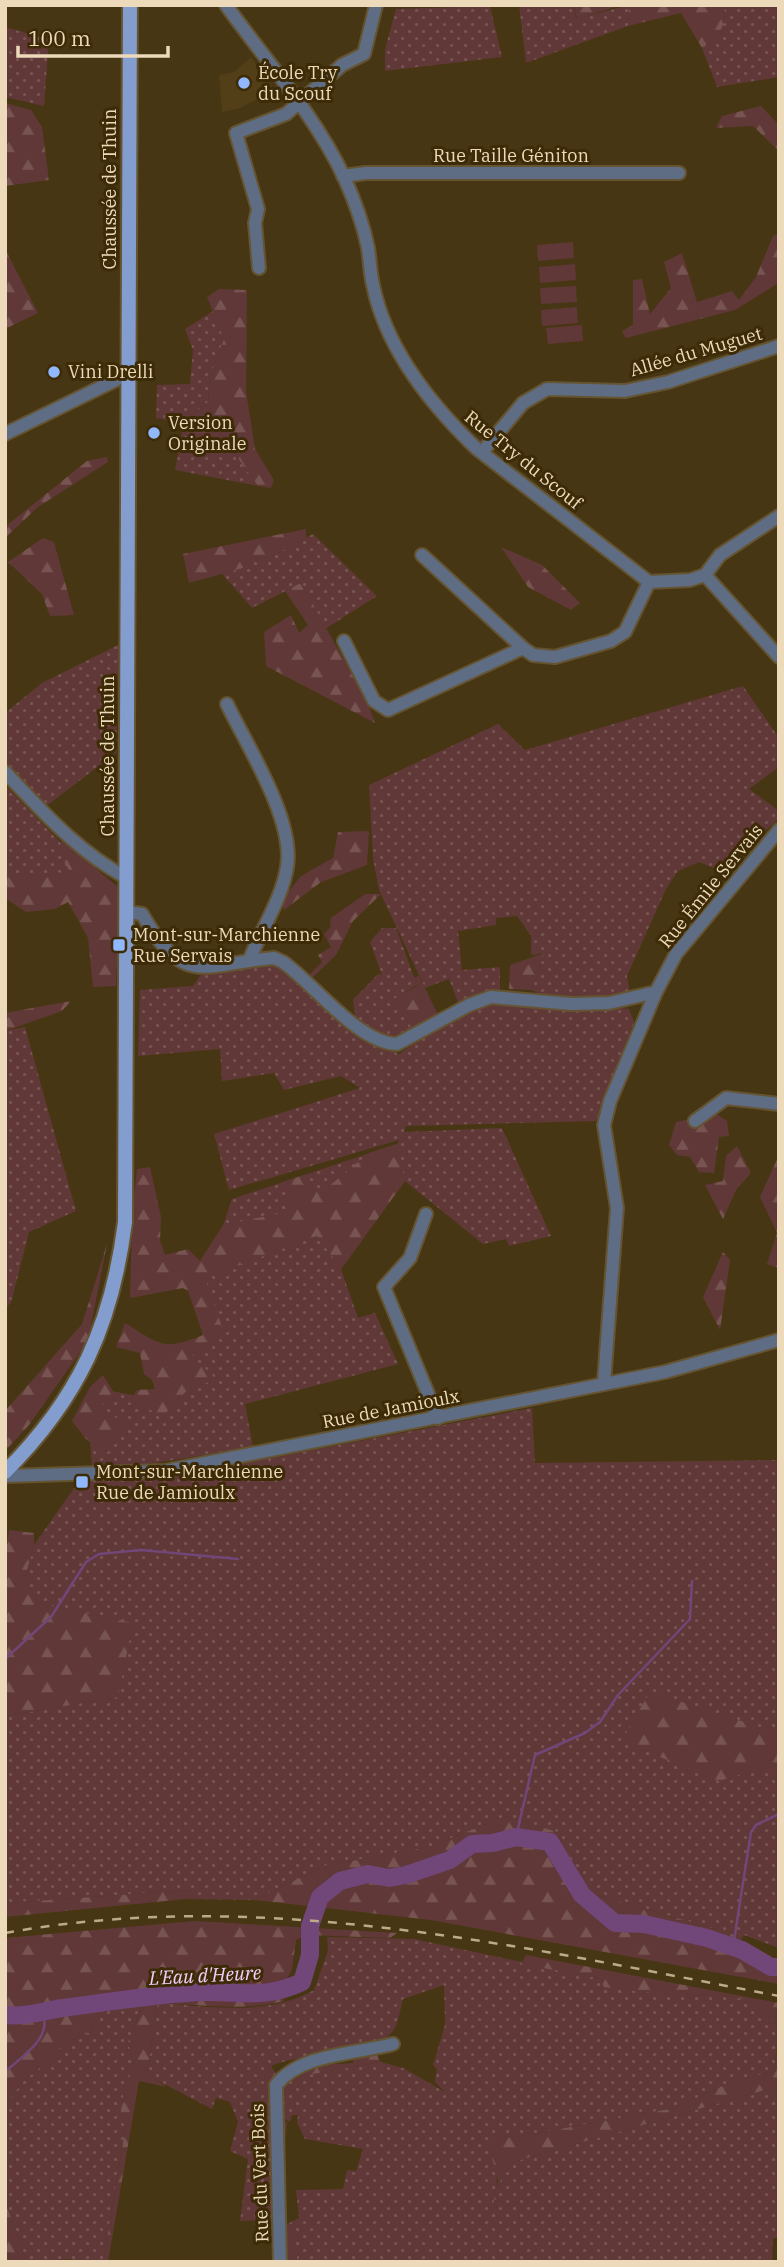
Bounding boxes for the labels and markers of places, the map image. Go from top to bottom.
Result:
place label: École Try du Scouf [258,61,338,105]
marker: École Try du Scouf [236,75,252,91]
place label: Vini Drelli [68,360,154,383]
marker: Vini Drelli [46,364,62,380]
place label: Version Originale [168,411,246,455]
marker: Version Originale [146,425,162,441]
place label: Mont-sur-Marchienne Rue Servais [133,923,320,967]
marker: Mont-sur-Marchienne Rue Servais [111,937,127,953]
place label: Mont-sur-Marchienne Rue de Jamioulx [96,1460,283,1504]
marker: Mont-sur-Marchienne Rue de Jamioulx [74,1474,90,1490]

